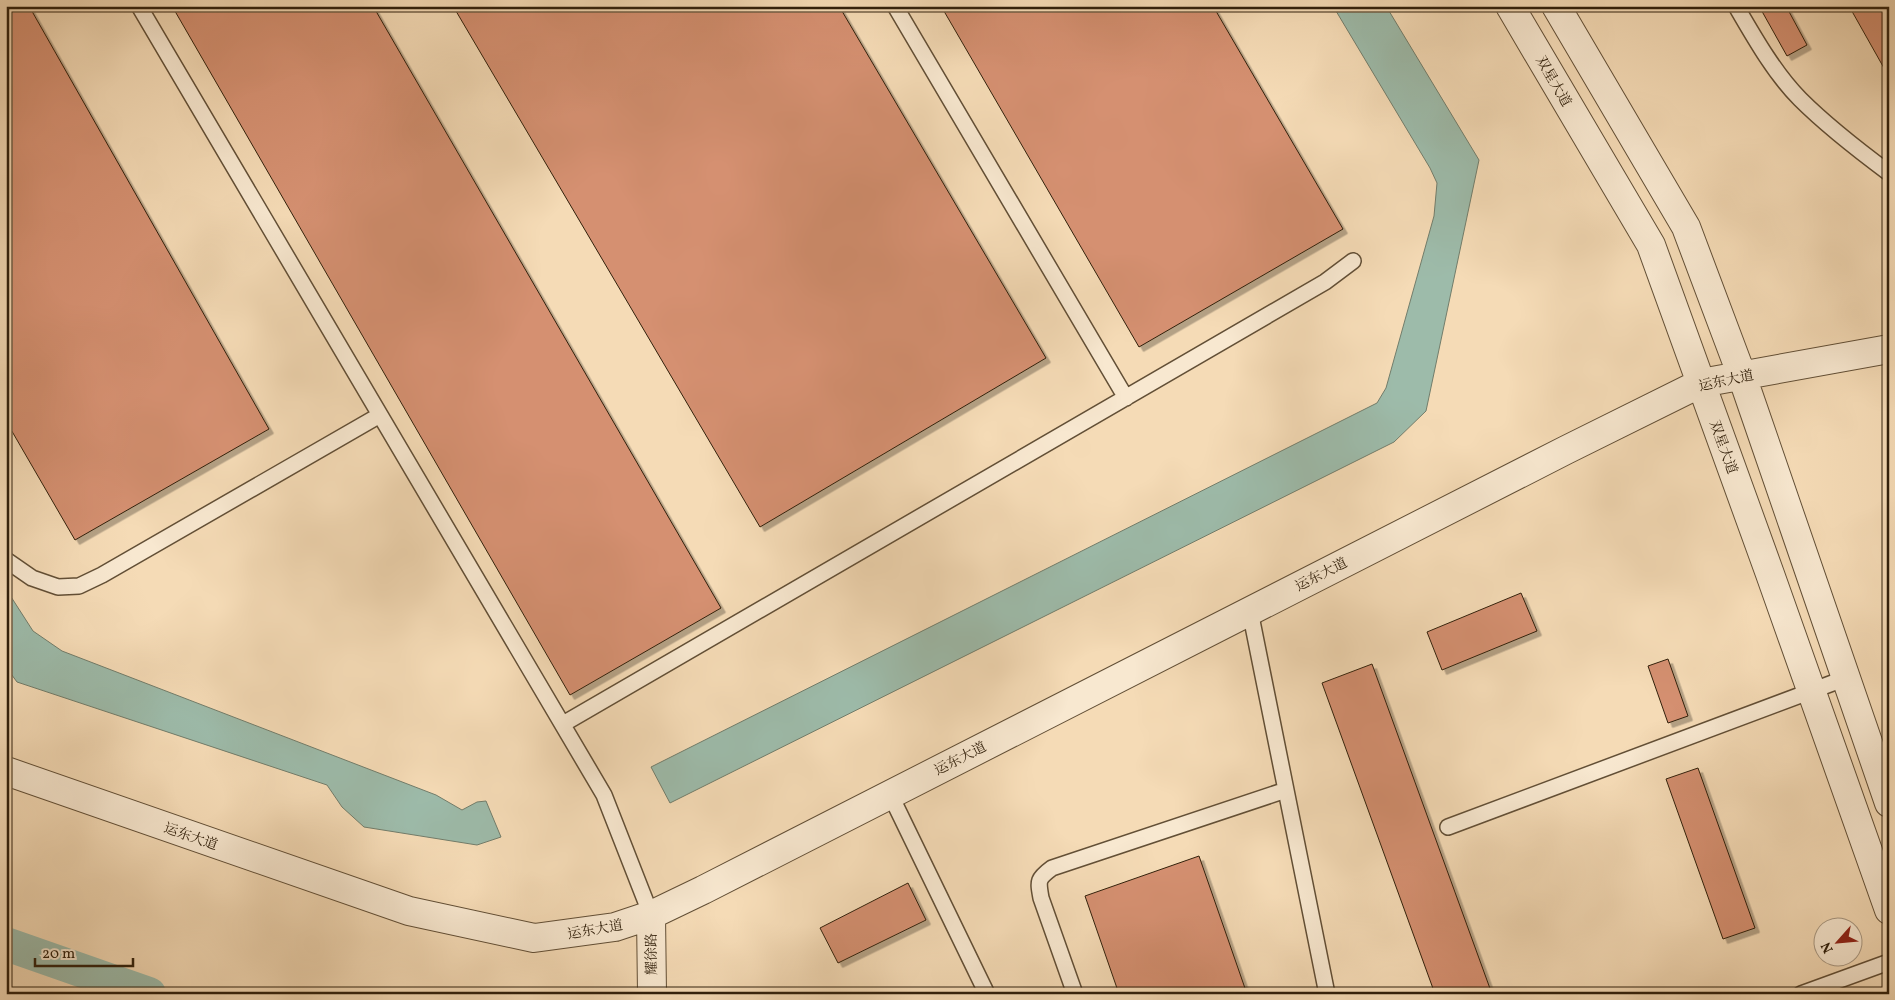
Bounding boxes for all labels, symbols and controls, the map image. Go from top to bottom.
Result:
street label: 双星大道 [1530,53,1575,111]
street label: 运东大道 [1697,366,1756,397]
street label: 双星大道 [1704,418,1741,477]
street label: 运东大道 [1292,554,1351,597]
street label: 运东大道 [931,738,990,781]
street label: 运东大道 [161,819,220,856]
street label: 运东大道 [566,916,624,945]
north arrow [1812,918,1862,968]
street label: 耀徐路 [643,933,662,975]
scale bar [35,935,132,967]
text: N [1817,938,1839,956]
text: 20 m [42,944,75,965]

